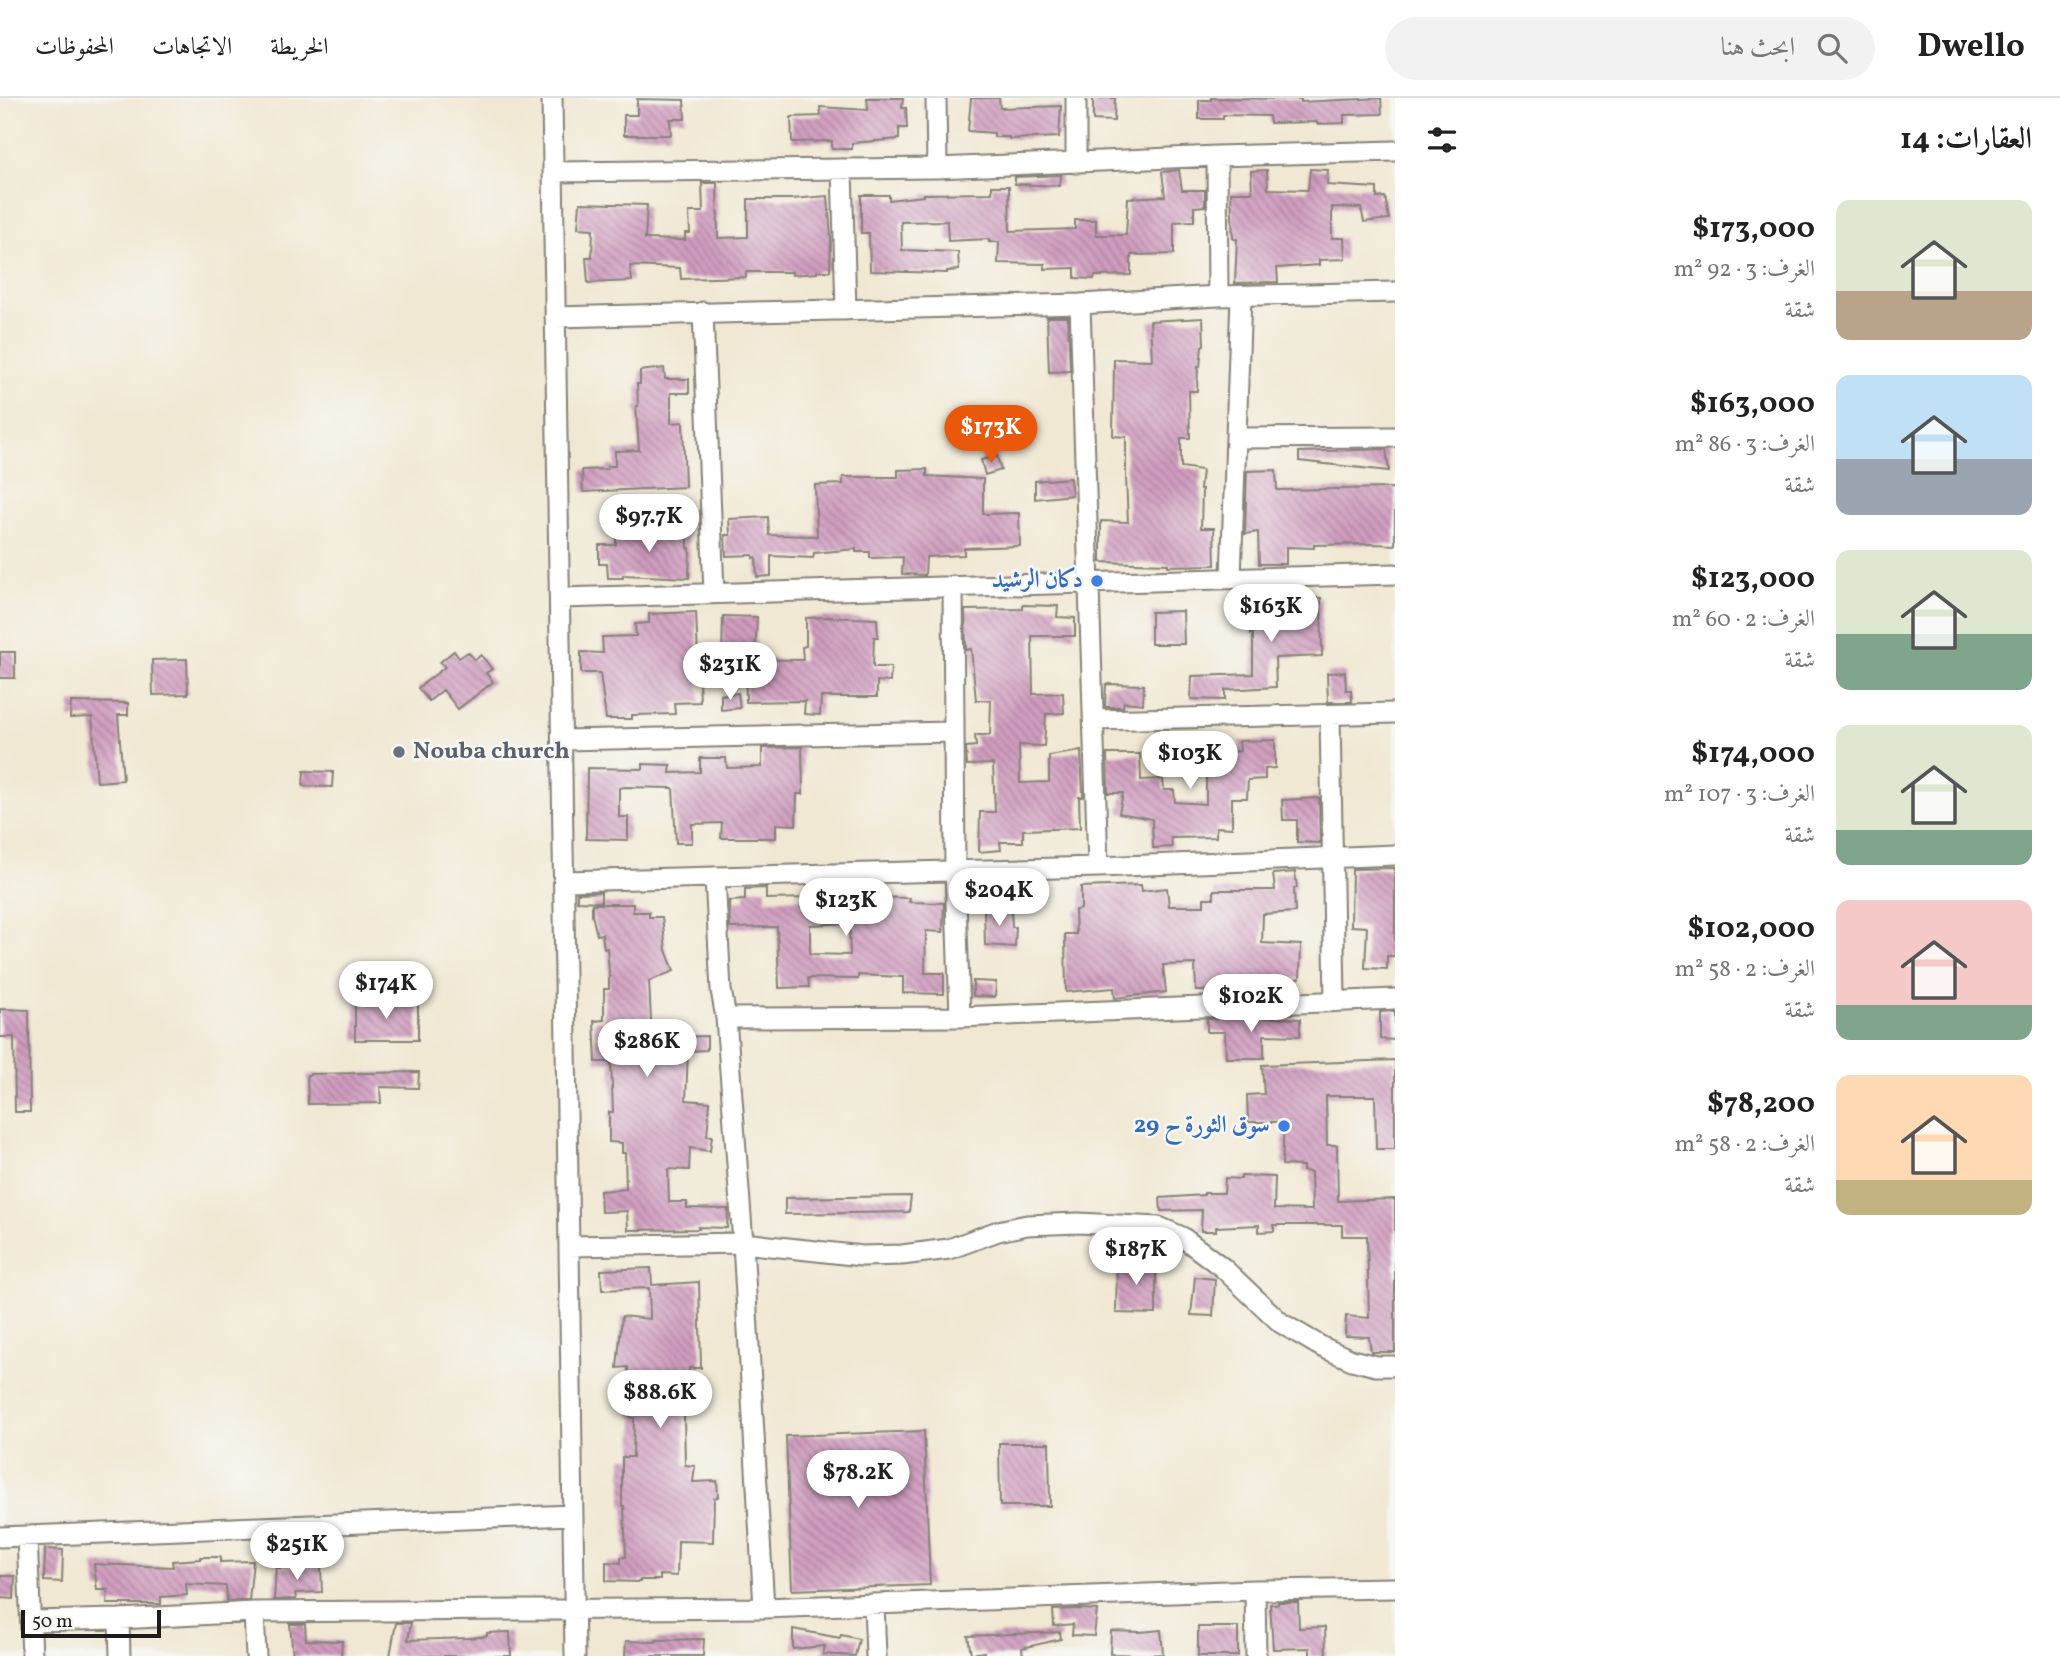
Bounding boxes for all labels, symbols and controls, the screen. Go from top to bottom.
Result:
search box [1385,17,1875,80]
text: Dwello [1917,25,2025,71]
icon: search [1813,29,1851,67]
text: ابحث هنا [1721,30,1795,66]
text: المحفوظات [35,31,114,65]
text: الاتجاهات [152,31,232,65]
text: الخريطة [270,31,329,65]
text: العقارات: 14 [1900,119,2032,161]
icon: filters [1423,121,1461,159]
text: $173,000 [1692,208,1815,250]
icon: home [1892,228,1976,312]
text: الغرف: 3 · 92 m² [1674,254,1815,286]
text: شقة [1785,295,1815,327]
text: $163,000 [1690,383,1815,425]
icon: home [1892,403,1976,487]
pin: $173K [942,406,1040,465]
text: $173K [960,412,1022,444]
text: الغرف: 3 · 86 m² [1675,429,1815,461]
text: شقة [1785,470,1815,502]
pin: $97.7K [592,494,706,554]
text: $97.7K [615,501,683,533]
text: $123,000 [1691,558,1815,600]
place label: دكان الرشيد [992,564,1083,598]
marker: دكان الرشيد [1089,573,1105,589]
icon: home [1892,578,1976,662]
pin: $163K [1222,584,1320,644]
text: $163K [1240,591,1302,623]
text: الغرف: 2 · 60 m² [1672,604,1815,636]
pin: $231K [681,642,779,702]
text: شقة [1785,645,1815,677]
text: $231K [699,649,761,681]
pin: $103K [1141,732,1239,791]
text: $174,000 [1691,733,1815,775]
place label: Nouba church [413,735,570,769]
text: $103K [1158,738,1222,770]
marker: Nouba church [391,744,407,760]
icon: home [1892,753,1976,837]
text: الغرف: 3 · 107 m² [1664,779,1815,811]
text: شقة [1785,820,1815,852]
pin: $204K [950,868,1048,928]
text: $204K [964,875,1034,907]
pin: $123K [797,878,895,938]
text: $123K [815,885,877,917]
text: $102,000 [1687,908,1815,950]
icon: home [1892,928,1976,1012]
text: الغرف: 2 · 58 m² [1675,954,1815,986]
pin: $174K [337,962,435,1021]
text: $174K [355,968,417,1000]
pin: $102K [1202,974,1300,1034]
text: $102K [1219,981,1283,1013]
text: شقة [1785,995,1815,1027]
pin: $286K [598,1020,696,1079]
text: $286K [614,1026,680,1058]
text: $78,200 [1707,1083,1815,1125]
icon: home [1892,1103,1976,1187]
place label: سوق الثورة ح 29 [1134,1109,1270,1146]
marker: سوق الثورة ح 29 [1276,1118,1292,1134]
text: الغرف: 2 · 58 m² [1675,1129,1815,1161]
text: شقة [1785,1170,1815,1202]
pin: $187K [1087,1228,1185,1287]
text: $187K [1105,1234,1167,1266]
pin: $88.6K [603,1370,717,1430]
text: $88.6K [623,1377,697,1409]
pin: $78.2K [801,1450,915,1510]
text: $78.2K [823,1457,893,1489]
pin: $251K [248,1522,346,1582]
text: $251K [266,1529,328,1561]
scale bar [21,1607,161,1639]
text: 50 m [32,1609,73,1635]

